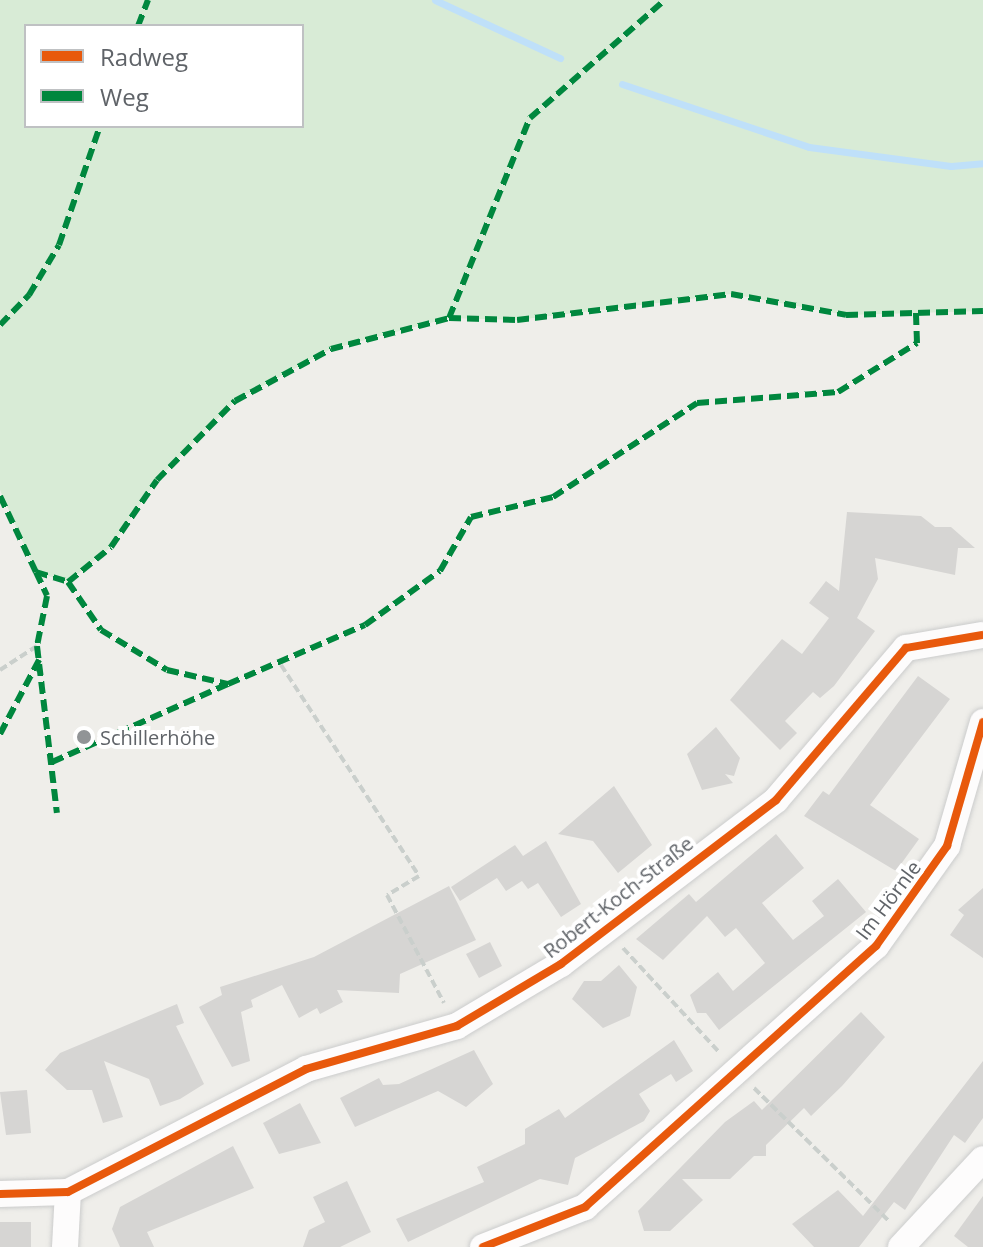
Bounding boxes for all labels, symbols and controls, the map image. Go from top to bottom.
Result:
legend [24,24,304,128]
text: Radweg [100,40,188,73]
text: Weg [100,80,149,113]
place label: Schillerhöhe [100,725,215,749]
marker: Schillerhöhe [75,728,93,746]
street label: Robert-Koch-Straße [538,831,698,963]
street label: Im Hörnle [850,856,926,944]

